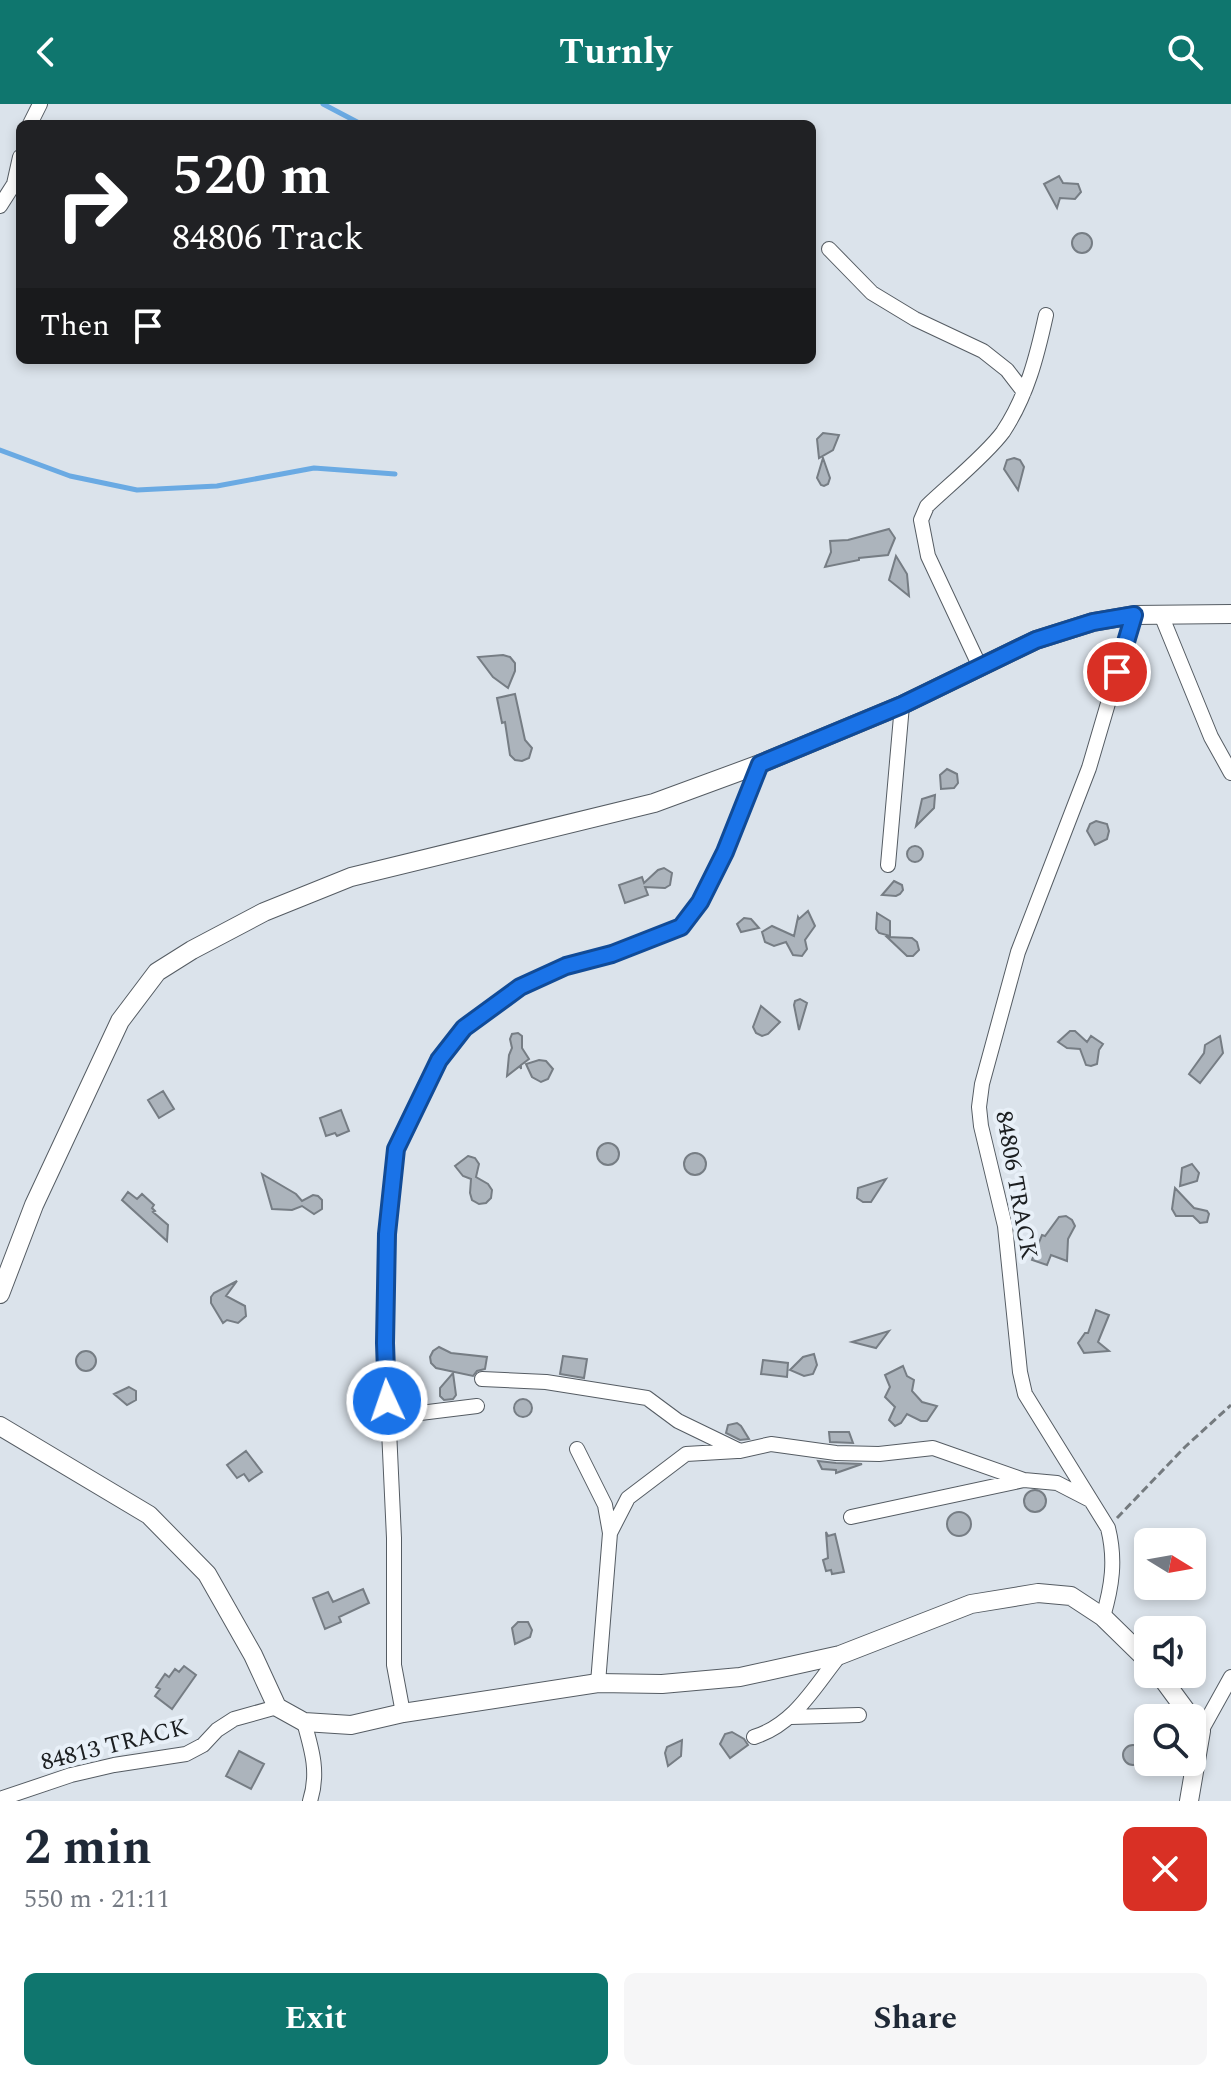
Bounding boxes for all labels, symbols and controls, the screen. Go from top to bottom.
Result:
text: Turnly [559,25,672,80]
icon: back [24,30,68,74]
icon: search [1163,30,1207,74]
text: 520 m [172,134,331,219]
icon: right [40,152,144,256]
text: 84806 Track [172,211,364,266]
text: Then [40,303,110,349]
icon: arrive [126,304,170,348]
pin [1083,638,1151,706]
icon: arrive [1095,650,1139,694]
street label: 84806 TRACK [985,1108,1047,1262]
position arrow [345,1359,429,1443]
north arrow [1134,1528,1206,1600]
map controls [1134,1528,1206,1776]
button: sound [1134,1616,1206,1688]
button: search [1134,1704,1206,1776]
street label: 84813 TRACK [37,1709,191,1781]
text: 2 min [24,1812,152,1885]
button: close [1123,1827,1207,1911]
text: 550 m · 21:11 [24,1879,170,1919]
button: Exit [24,1973,608,2065]
button: Share [624,1973,1207,2065]

